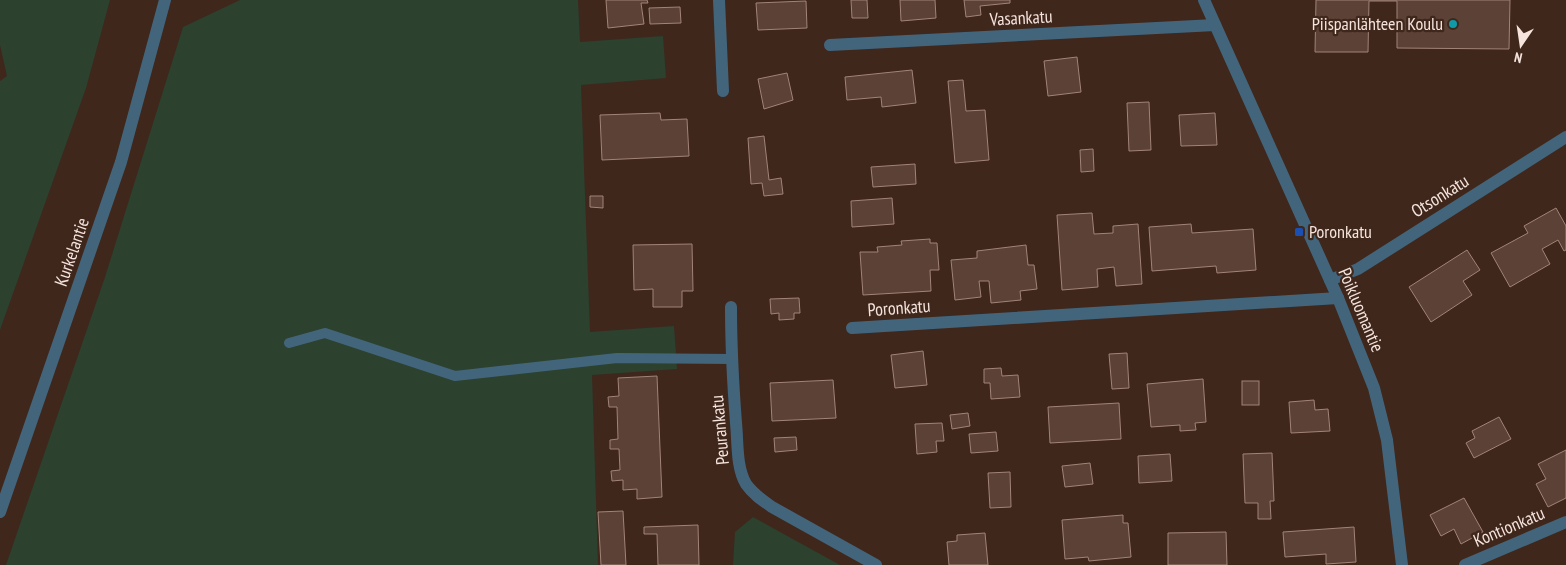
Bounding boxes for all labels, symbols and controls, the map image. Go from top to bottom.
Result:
street label: Vasankatu [988,4,1053,31]
place label: Piispanlähteen Koulu [1312,12,1443,35]
marker: Piispanlähteen Koulu [1447,18,1459,30]
north arrow [1496,20,1546,70]
text: N [1512,48,1524,67]
street label: Otsonkatu [1407,169,1473,222]
street label: Kurkelantie [49,214,94,289]
place label: Poronkatu [1309,220,1372,243]
marker: Poronkatu [1293,226,1305,238]
street label: Poikluomantie [1333,264,1389,355]
street label: Poronkatu [867,294,931,321]
street label: Peurankatu [705,394,734,466]
street label: Kontionkatu [1470,501,1548,552]

